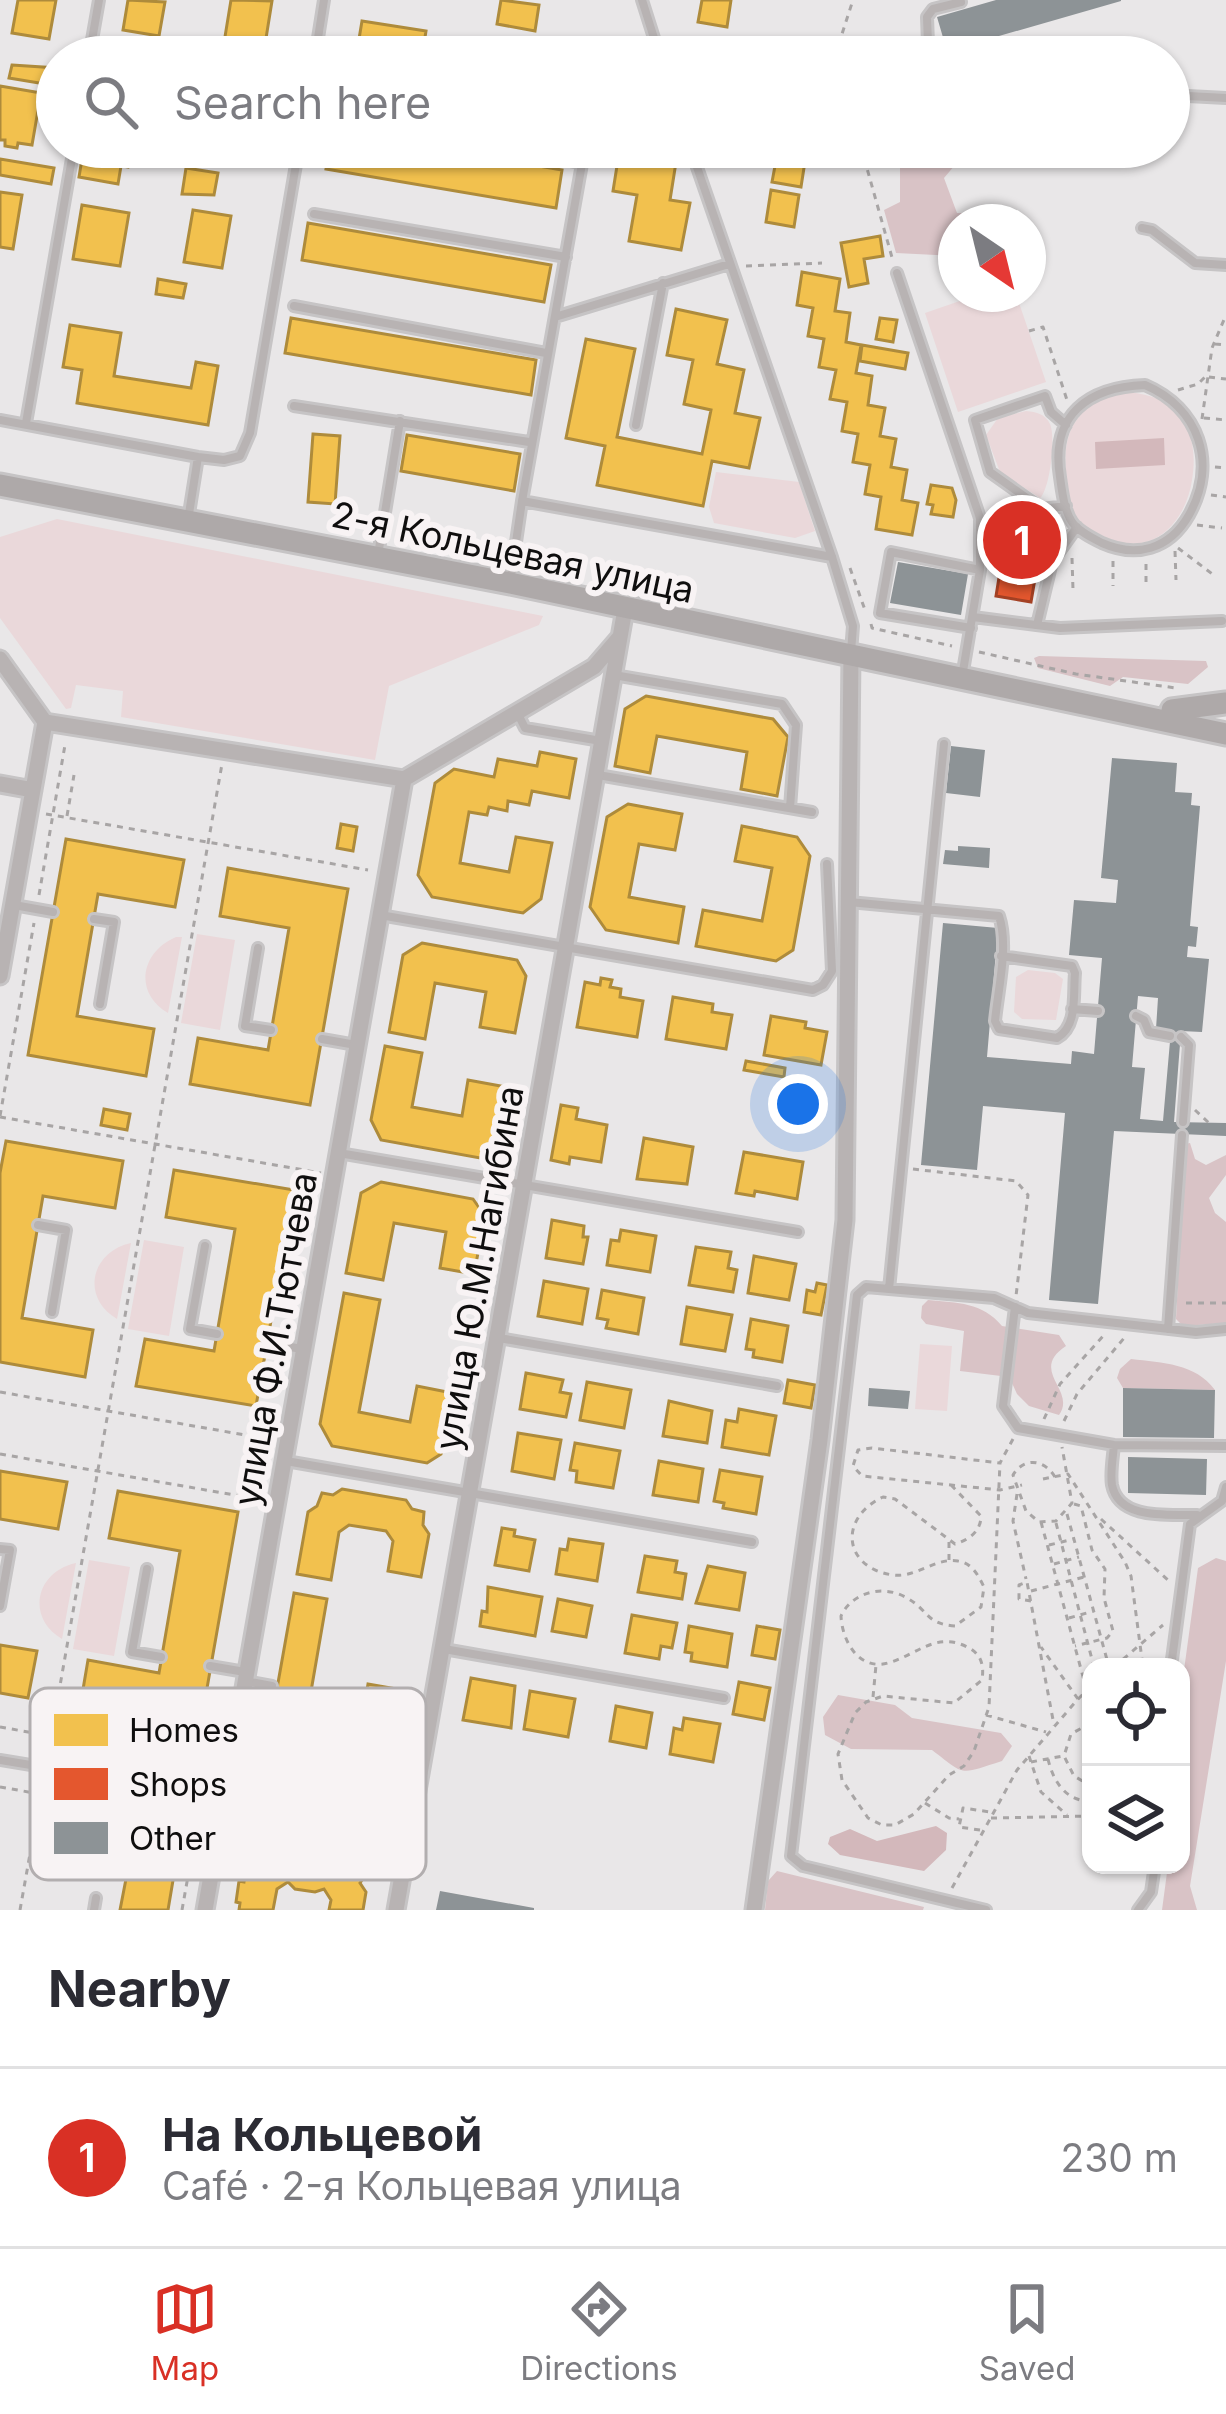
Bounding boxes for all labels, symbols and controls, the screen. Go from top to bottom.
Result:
search box [36,36,1190,168]
icon: search [78,69,144,135]
text: Search here [174,75,431,130]
north arrow [938,204,1046,312]
street label: 2-я Кольцевая улица [328,492,698,612]
pin: 1 [983,495,1061,585]
your location [768,1074,828,1134]
street label: улица Ю.М.Нагибина [425,1082,533,1454]
street label: улица Ф.И.Тютчева [224,1169,326,1509]
map controls [1082,1658,1190,1874]
button: locate [1082,1658,1190,1766]
legend [30,1688,426,1880]
text: Homes [129,1710,239,1750]
text: Shops [129,1764,227,1804]
button: layers [1082,1766,1190,1874]
text: Other [129,1818,216,1858]
text: Nearby [48,1958,231,2019]
text: На Кольцевой [162,2107,482,2162]
text: 1 [79,2134,95,2181]
text: 230 m [1060,2134,1178,2181]
text: Café · 2-я Кольцевая улица [162,2162,682,2209]
tab: Map [151,2276,219,2388]
tab: Directions [520,2276,678,2388]
tab: Saved [979,2276,1075,2388]

